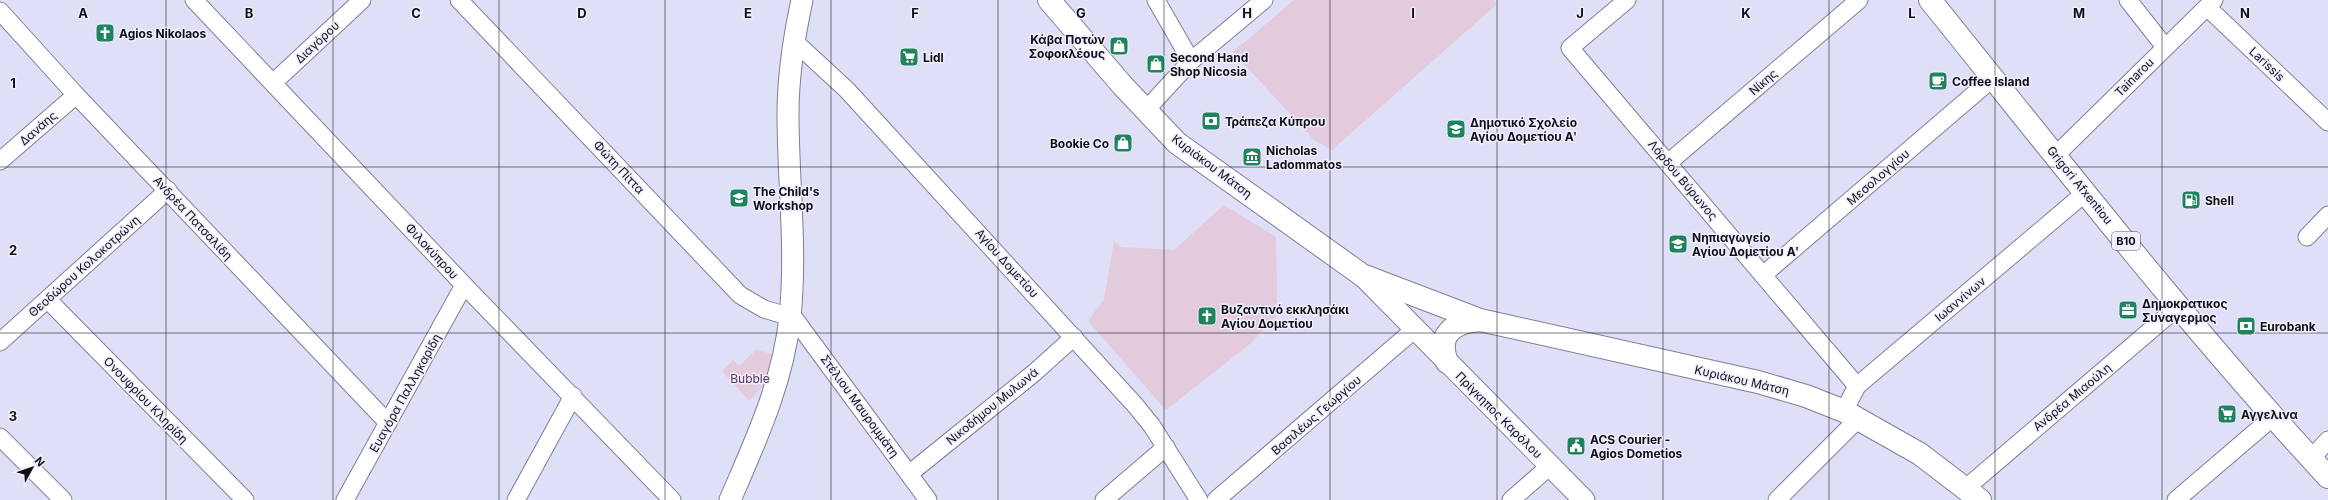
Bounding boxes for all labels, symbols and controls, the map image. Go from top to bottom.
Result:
text: A [78,5,88,21]
text: B [245,5,254,21]
text: C [411,5,421,21]
text: D [577,5,587,21]
text: E [744,5,752,21]
text: F [911,5,919,21]
text: G [1076,5,1086,21]
text: H [1242,5,1252,21]
text: I [1411,5,1415,21]
text: J [1576,5,1584,21]
text: K [1741,5,1751,21]
text: L [1908,5,1916,21]
text: M [2073,5,2085,21]
text: N [2240,5,2250,21]
street label: Διαγόρου [292,18,342,66]
church icon: Agios Nikolaos [94,22,116,44]
place label: Agios Nikolaos [119,26,206,41]
place label: Κάβα Ποτών Σοφοκλέους [1029,32,1106,61]
shop icon: Κάβα Ποτών Σοφοκλέους [1108,35,1130,57]
street label: Larissis [2246,44,2288,84]
supermarket icon: Lidl [898,46,920,68]
place label: Lidl [923,50,944,65]
place label: Second Hand Shop Nicosia [1170,50,1248,79]
shop icon: Second Hand Shop Nicosia [1145,53,1167,75]
street label: Tainarou [2111,54,2157,100]
street label: Νίκης [1746,66,1780,98]
cafe icon: Coffee Island [1927,70,1949,92]
place label: Coffee Island [1952,74,2030,89]
text: 1 [10,75,16,91]
street label: Δανάης [16,108,60,148]
bank icon: Τράπεζα Κύπρου [1200,110,1222,132]
place label: Τράπεζα Κύπρου [1225,114,1325,129]
place label: Δημοτικό Σχολείο Αγίου Δομετίου Αʹ [1470,115,1577,144]
school or university icon: Δημοτικό Σχολείο Αγίου Δομετίου Αʹ [1445,118,1467,140]
street label: Κυριάκου Μάτση [1169,131,1255,201]
shop icon: Bookie Co [1112,132,1134,154]
place label: Bookie Co [1050,136,1109,151]
street label: Φώτη Πίττα [590,137,648,197]
street label: Λόρδου Βύρωνος [1645,137,1721,223]
place label: Nicholas Ladommatos [1266,143,1342,172]
street label: Grigori Afxentiou [2044,143,2116,227]
museum icon: Nicholas Ladommatos [1241,146,1263,168]
street label: Μεσολογγίου [1844,146,1912,208]
street label: Ανδρέα Πατσαλίδη [150,173,236,263]
place label: The Child's Workshop [753,184,820,213]
school or university icon: The Child's Workshop [728,187,750,209]
fuel station icon: Shell [2180,189,2202,211]
place label: Shell [2205,193,2234,208]
street label: Θεοδώρου Κολοκοτρώνη [25,212,143,320]
street label: Φιλοκύπρου [402,220,462,282]
street label: Αγίου Δομετίου [972,225,1042,301]
place label: Νηπιαγωγείο Αγίου Δομετίου Αʹ [1692,230,1799,259]
road number: B10 [2112,232,2140,250]
school or university icon: Νηπιαγωγείο Αγίου Δομετίου Αʹ [1667,233,1689,255]
text: 2 [9,242,17,258]
street label: Ιωαννίνων [1931,273,1989,325]
place label: Δημοκρατικος Συναγερμος [2142,296,2227,325]
office icon: Δημοκρατικος Συναγερμος [2117,299,2139,321]
place label: Βυζαντινό εκκλησάκι Αγίου Δομετίου [1221,302,1349,331]
church icon: Βυζαντινό εκκλησάκι Αγίου Δομετίου [1196,305,1218,327]
bank icon: Eurobank [2235,315,2257,337]
place label: Eurobank [2260,319,2316,334]
street label: Ευαγόρα Παλληκαρίδη [366,331,444,455]
street label: Στέλιου Μαυρομμάτη [818,352,902,460]
street label: Ονουφρίου Κληρίδη [101,353,191,447]
street label: Ανδρέα Μιαούλη [2030,360,2114,434]
street label: Κυριάκου Μάτση [1693,362,1791,398]
street label: Νικοδήμου Μυλωνά [943,364,1041,448]
street label: Πρίγκηπος Καρόλου [1453,369,1545,461]
park label: Bubble [730,371,770,386]
street label: Βασιλέως Γεωργίου [1268,372,1364,458]
supermarket icon: Αγγελινα [2216,403,2238,425]
place label: Αγγελινα [2241,407,2298,422]
text: 3 [9,408,17,424]
place label: ACS Courier - Agios Dometios [1590,432,1683,461]
public building icon: ACS Courier - Agios Dometios [1565,435,1587,457]
north arrow [12,448,52,488]
text: N [32,454,48,469]

